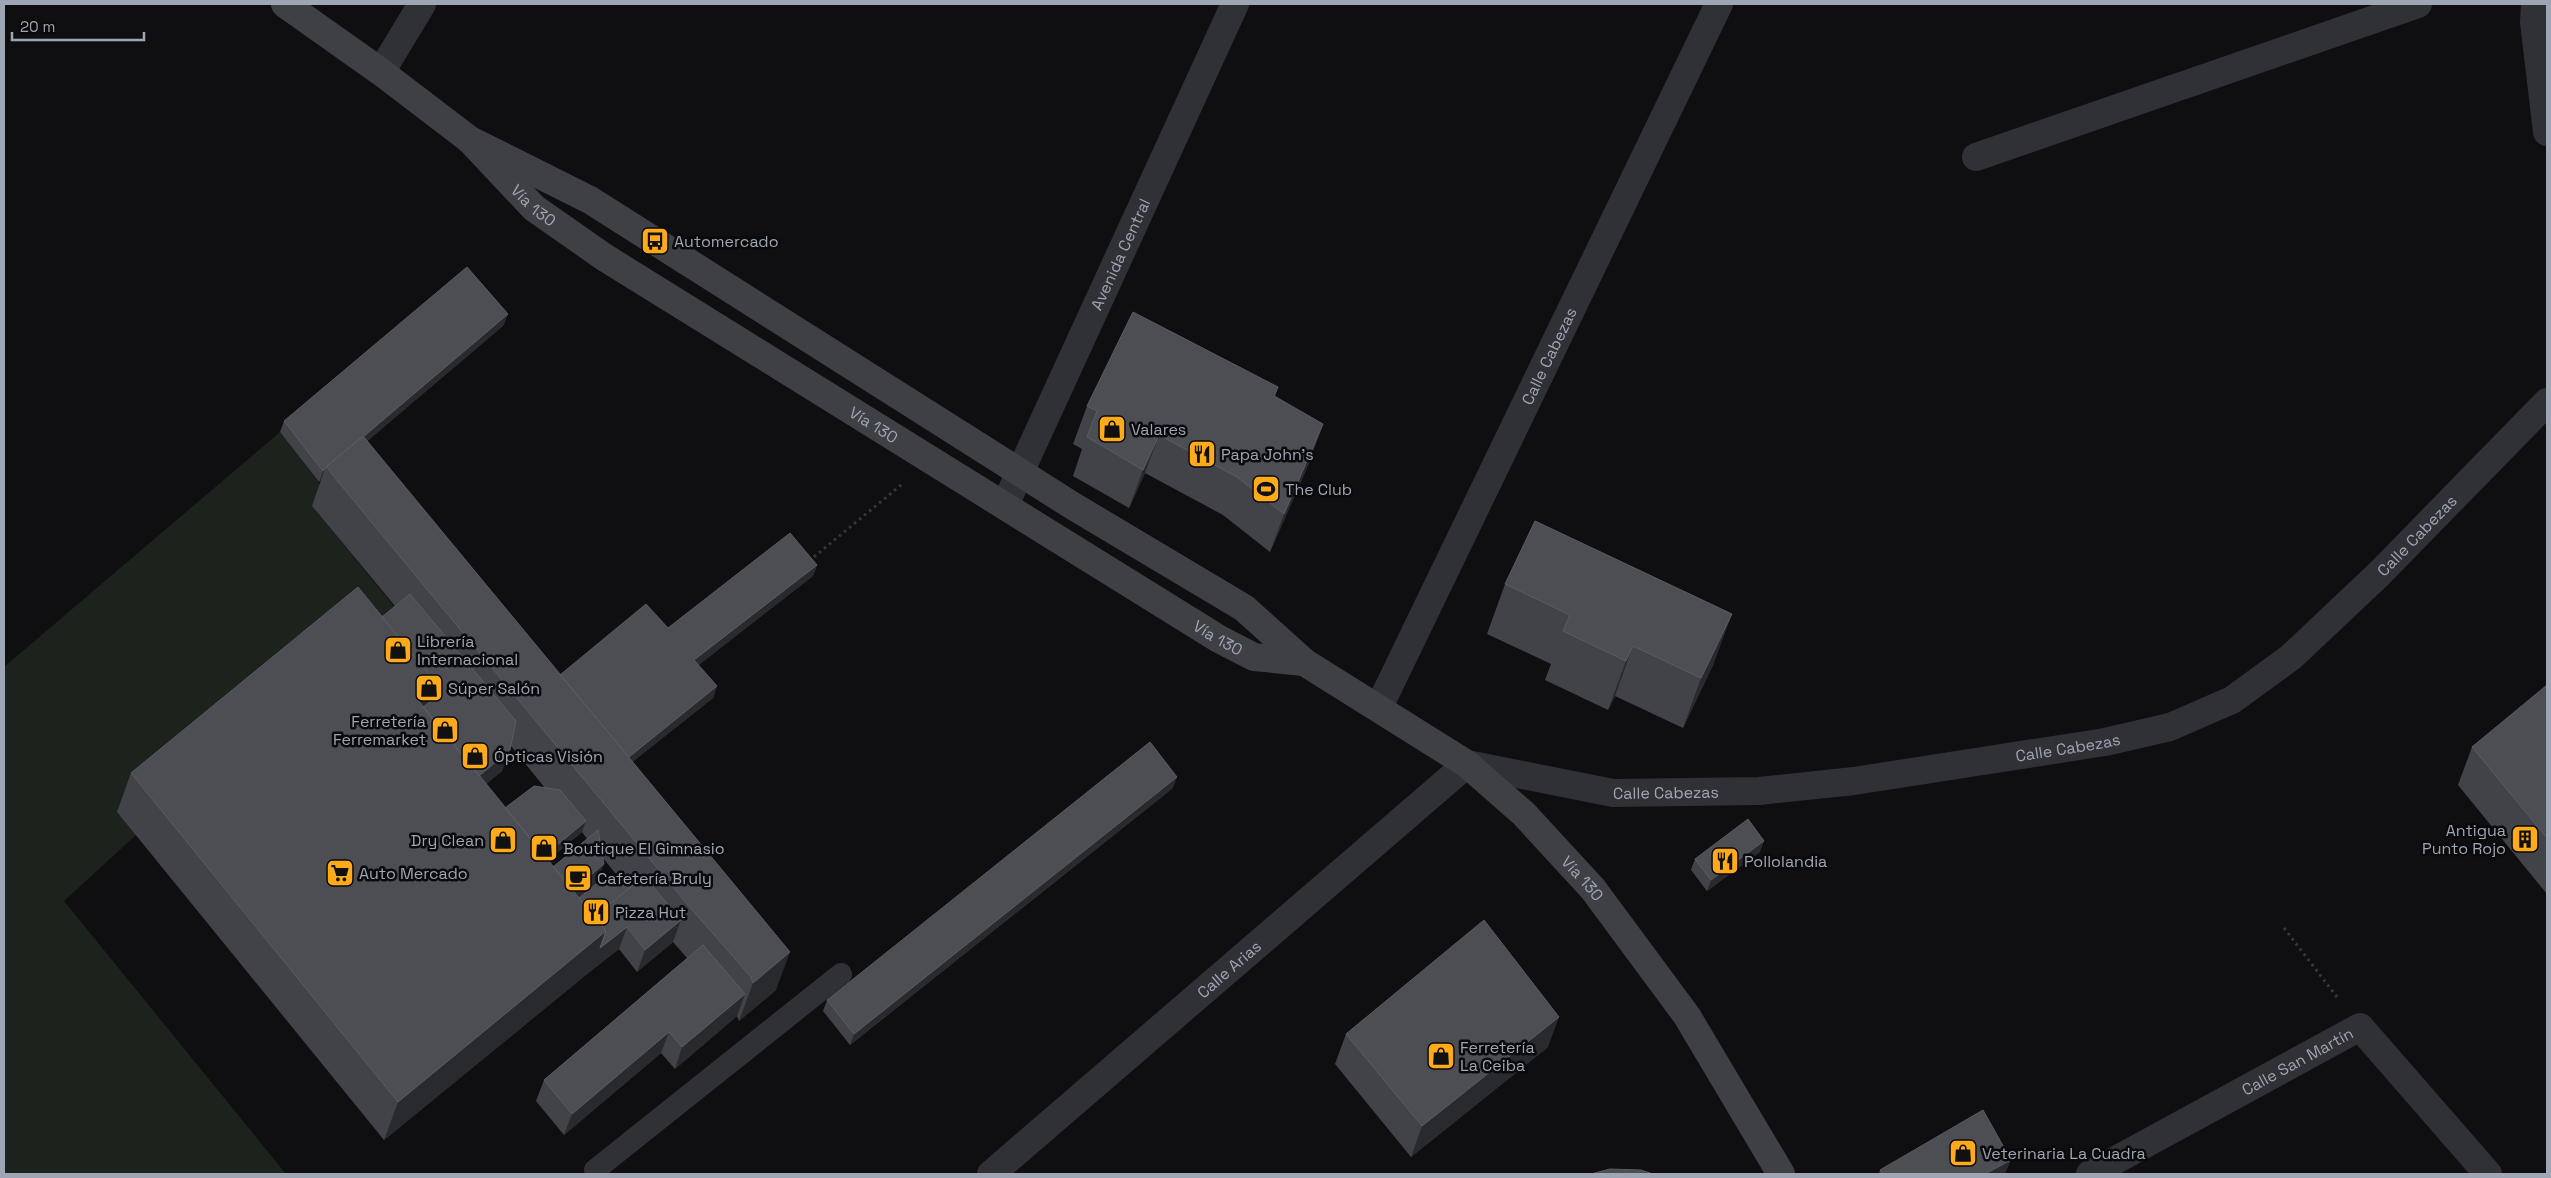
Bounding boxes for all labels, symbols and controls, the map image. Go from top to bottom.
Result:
scale bar [12,10,145,42]
text: 20 m [20,17,55,36]
street label: Vía 130 [506,180,560,231]
street label: Avenida Central [1086,195,1155,314]
bus stop icon: Automercado [640,226,670,256]
place label: Automercado [674,231,779,252]
street label: Calle Cabezas [1517,304,1582,408]
street label: Vía 130 [845,402,902,448]
shop icon: Valares [1097,414,1127,444]
place label: Valares [1131,419,1186,440]
restaurant icon: Papa John's [1187,439,1217,469]
place label: Papa John's [1221,444,1314,465]
sports icon: The Club [1251,474,1281,504]
place label: The Club [1285,479,1352,500]
street label: Calle Cabezas [2373,491,2462,581]
street label: Vía 130 [1189,616,1246,660]
place label: Librería Internacional [417,631,518,670]
shop icon: Librería Internacional [383,635,413,665]
shop icon: Súper Salón [414,673,444,703]
place label: Súper Salón [448,678,540,699]
place label: Ferretería Ferremarket [333,711,426,750]
shop icon: Ferretería Ferremarket [430,715,460,745]
street label: Calle Cabezas [2014,729,2122,767]
shop icon: Ópticas Visión [460,741,490,771]
place label: Ópticas Visión [494,746,603,767]
street label: Calle Cabezas [1613,782,1719,804]
place label: Antigua Punto Rojo [2422,820,2506,859]
building icon: Antigua Punto Rojo [2510,824,2540,854]
shop icon: Dry Clean [488,825,518,855]
place label: Dry Clean [411,830,484,851]
shop icon: Boutique El Gimnasio [529,833,559,863]
place label: Boutique El Gimnasio [563,838,725,859]
restaurant icon: Pollolandia [1710,846,1740,876]
place label: Pollolandia [1744,851,1827,872]
street label: Vía 130 [1557,852,1608,905]
supermarket icon: Auto Mercado [325,858,355,888]
place label: Auto Mercado [359,863,468,884]
cafe icon: Cafetería Bruly [563,863,593,893]
place label: Cafetería Bruly [597,868,712,889]
restaurant icon: Pizza Hut [581,897,611,927]
place label: Pizza Hut [615,902,686,923]
street label: Calle Arias [1193,936,1266,1003]
street label: Calle San Martín [2238,1023,2357,1100]
place label: Ferretería La Ceiba [1460,1037,1535,1076]
shop icon: Ferretería La Ceiba [1426,1041,1456,1071]
shop icon: Veterinaria La Cuadra [1948,1138,1978,1168]
place label: Veterinaria La Cuadra [1982,1143,2146,1164]

